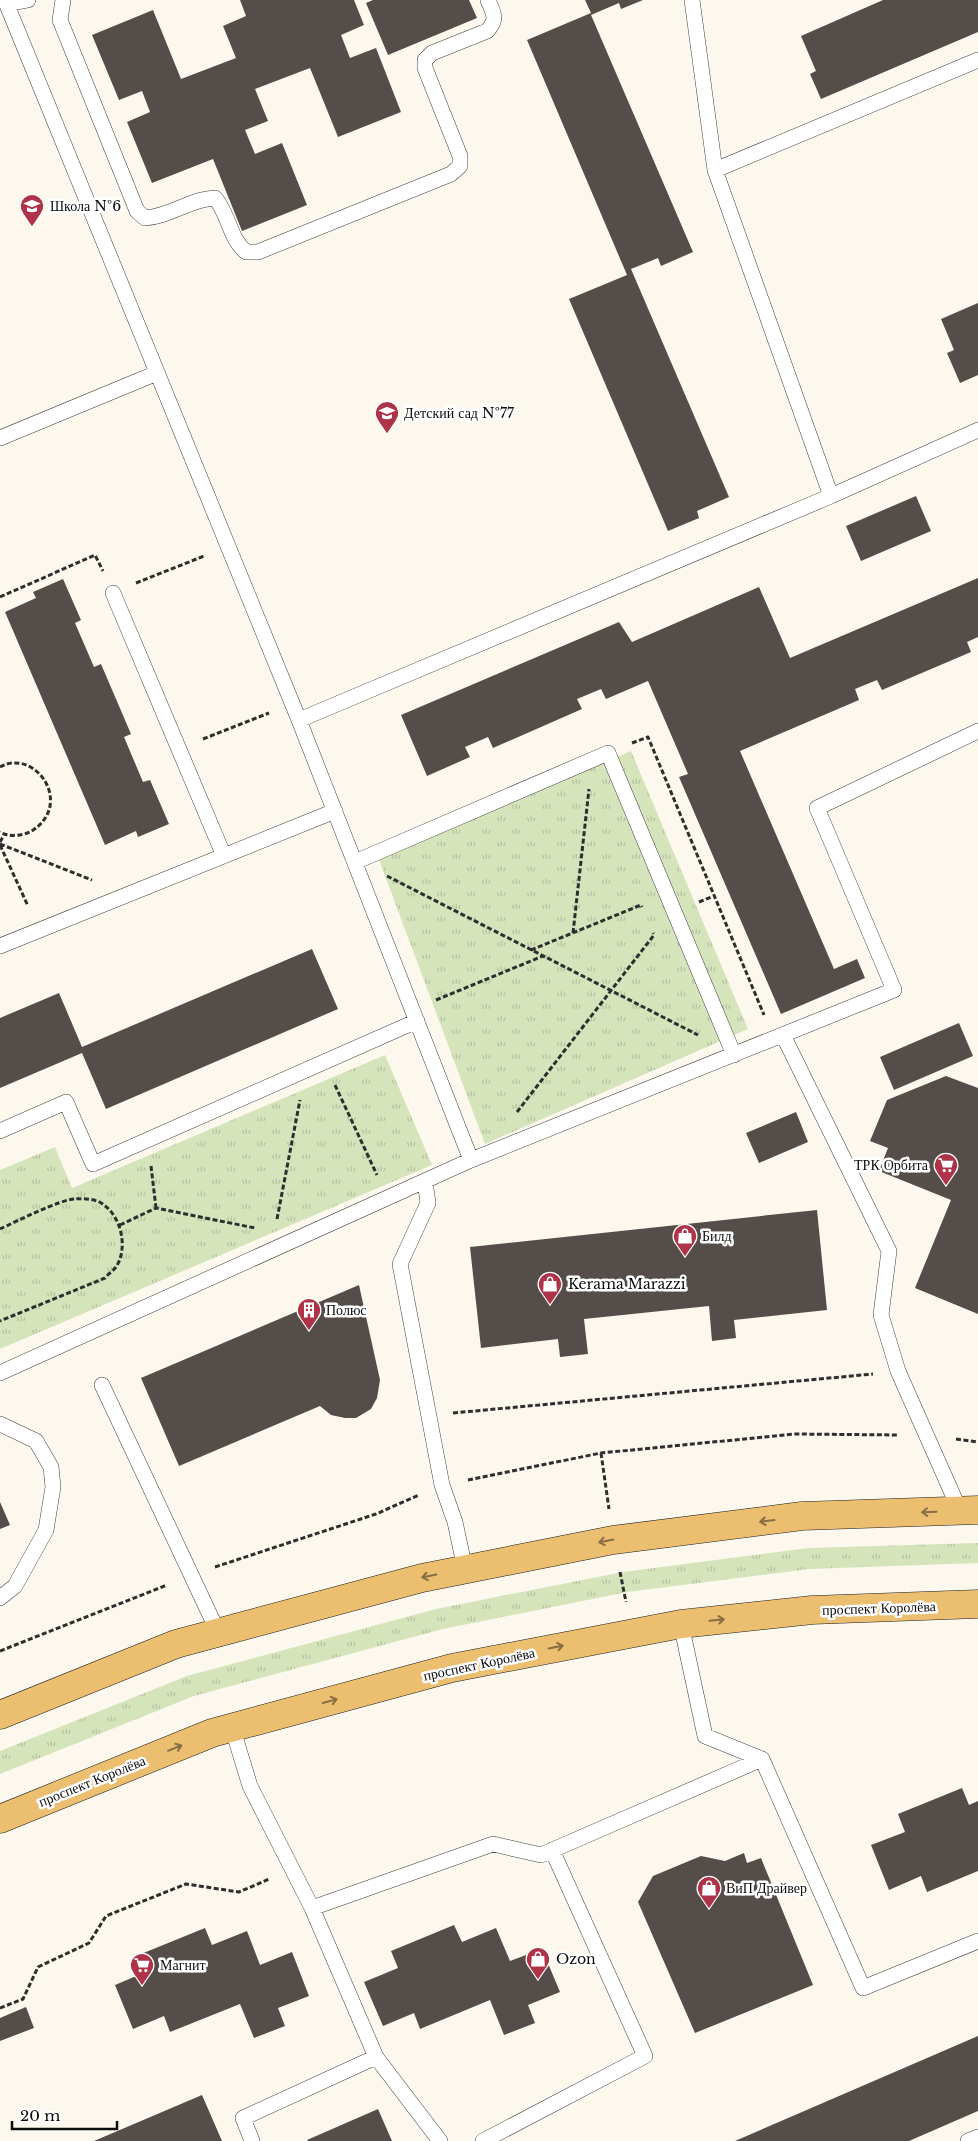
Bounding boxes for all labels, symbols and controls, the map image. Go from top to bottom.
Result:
school or university icon: Школа №6 [19,193,45,227]
place label: Школа №6 [50,197,121,215]
school or university icon: Детский сад №77 [374,400,400,434]
place label: Детский сад №77 [404,404,515,422]
supermarket icon: ТРК Орбита [933,1152,959,1186]
place label: ТРК Орбита [854,1156,929,1174]
shop icon: Билд [672,1223,698,1257]
place label: Билд [702,1227,732,1245]
shop icon: Kerama Marazzi [537,1271,563,1305]
place label: Kerama Marazzi [568,1275,686,1293]
building icon: Полюс [296,1297,322,1331]
place label: Полюс [326,1301,367,1319]
one-way arrow [922,1507,938,1516]
one-way arrow [759,1516,775,1526]
one-way arrow [598,1537,614,1547]
one-way arrow [422,1572,438,1582]
street label: проспект Королёва [822,1597,937,1619]
one-way arrow [708,1615,724,1625]
one-way arrow [548,1642,564,1652]
street label: проспект Королёва [421,1643,537,1685]
one-way arrow [322,1695,338,1705]
one-way arrow [167,1742,182,1752]
street label: проспект Королёва [36,1751,149,1811]
shop icon: ВиП Драйвер [696,1875,722,1909]
place label: ВиП Драйвер [726,1879,807,1897]
shop icon: Ozon [525,1946,551,1980]
place label: Ozon [556,1950,596,1968]
supermarket icon: Магнит [129,1952,155,1986]
place label: Магнит [160,1956,206,1974]
scale bar [12,2098,118,2130]
text: 20 m [20,2106,60,2125]

